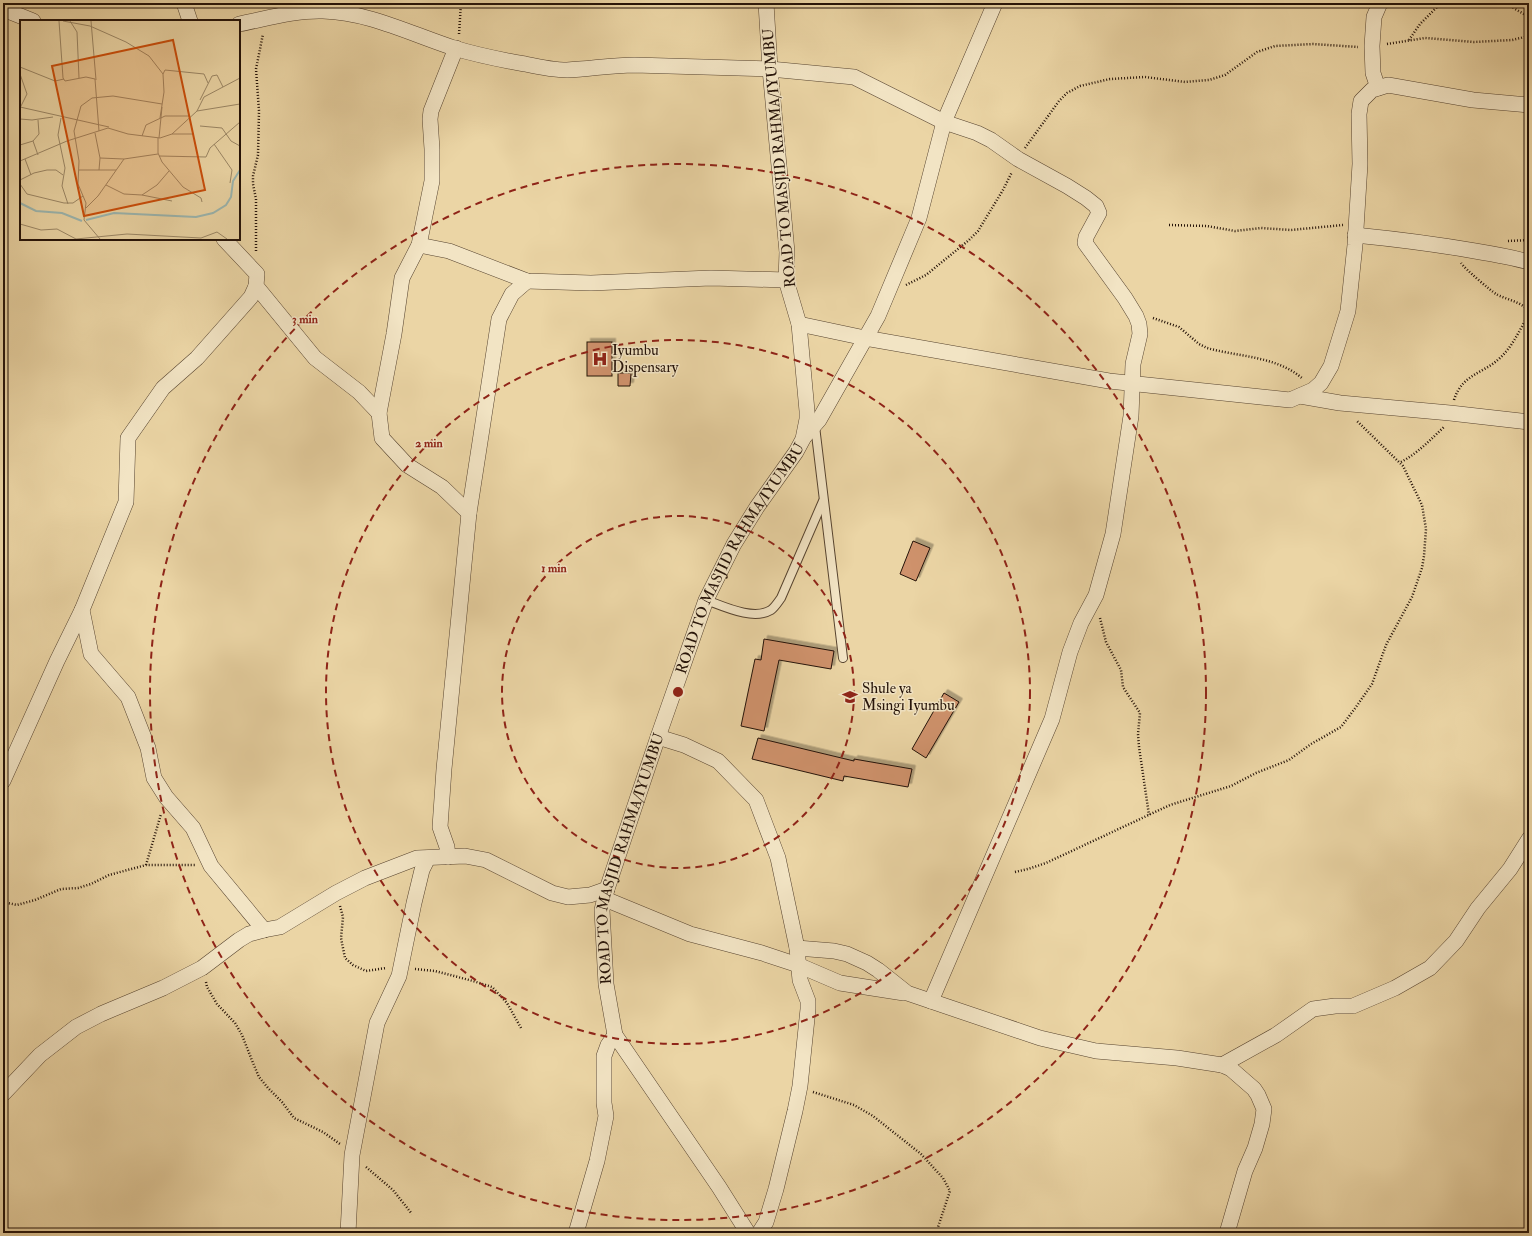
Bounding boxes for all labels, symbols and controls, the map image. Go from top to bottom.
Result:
inset map [20,20,240,240]
street label: ROAD TO MASJID RAHMA/IYUMBU [759,27,801,288]
text: 3 min [292,312,319,327]
place label: Iyumbu Dispensary [612,341,679,378]
hospital icon: Iyumbu Dispensary [591,350,609,368]
text: 2 min [415,436,443,451]
street label: ROAD TO MASJID RAHMA/IYUMBU [672,439,809,677]
text: 1 min [541,561,568,576]
place label: Shule ya Msingi Iyumbu [862,679,955,715]
centre of rings [671,685,685,699]
school or university icon: Shule ya Msingi Iyumbu [841,688,859,706]
street label: ROAD TO MASJID RAHMA/IYUMBU [593,730,669,985]

